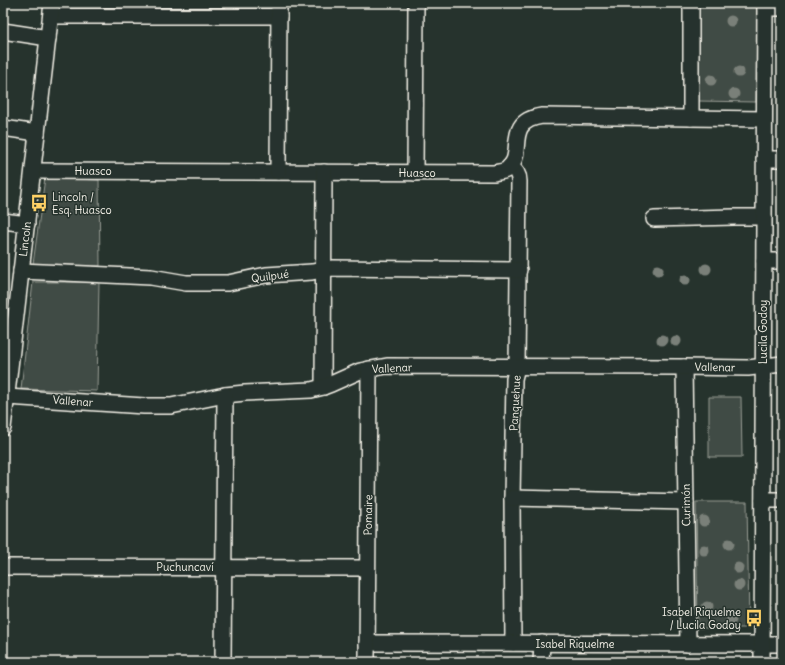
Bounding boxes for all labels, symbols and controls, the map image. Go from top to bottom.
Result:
street label: Huasco [74,164,112,178]
street label: Huasco [398,166,436,180]
place label: Lincoln / Esq. Huasco [52,190,112,217]
bus stop icon: Lincoln / Esq. Huasco [29,193,49,213]
street label: Lincoln [16,221,34,257]
street label: Quilpué [250,266,290,286]
street label: Lucila Godoy [756,300,770,364]
street label: Vallenar [371,360,413,376]
street label: Vallenar [695,360,736,374]
street label: Panquehue [507,375,523,431]
street label: Vallenar [52,393,94,409]
street label: Curimón [679,484,693,526]
street label: Pomaire [361,494,375,536]
street label: Puchuncaví [156,560,214,574]
place label: Isabel Riquelme / Lucila Godoy [662,605,741,632]
bus stop icon: Isabel Riquelme / Lucila Godoy [744,608,764,628]
street label: Isabel Riquelme [535,637,615,651]

